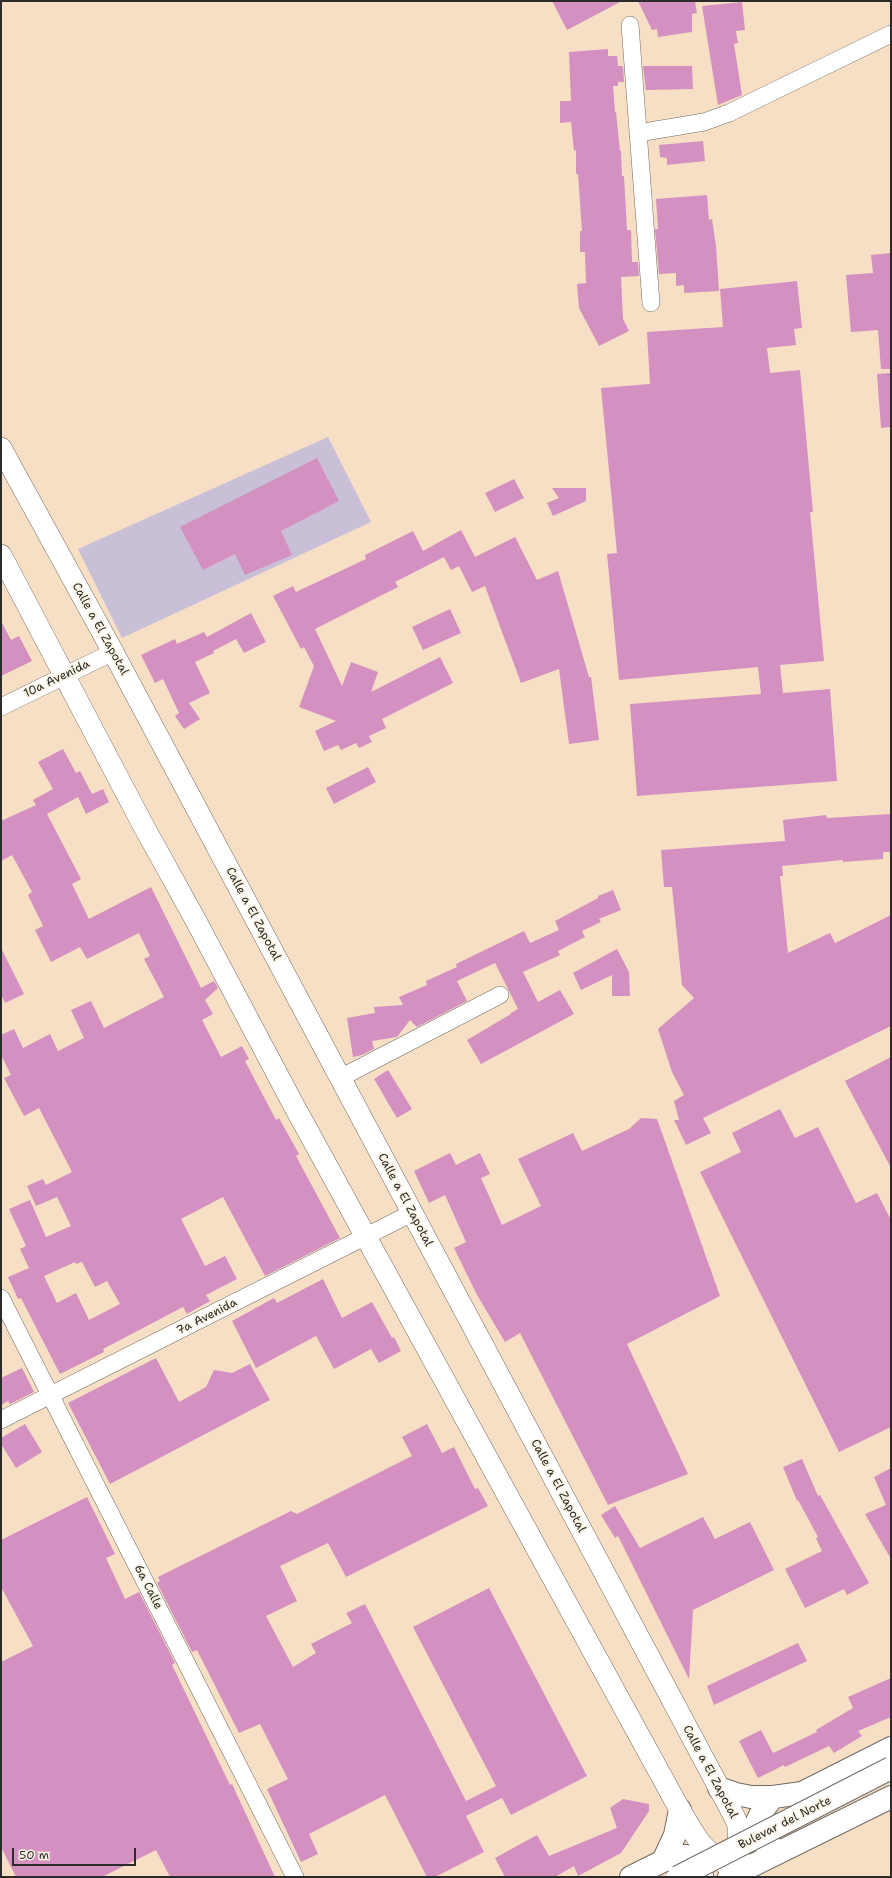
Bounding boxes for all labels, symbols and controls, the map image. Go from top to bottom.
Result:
street label: Calle a El Zapotal [69,580,131,678]
street label: 10a Avenida [22,657,92,701]
street label: Calle a El Zapotal [222,865,284,963]
street label: Calle a El Zapotal [374,1151,436,1249]
street label: 7a Avenida [174,1296,240,1338]
street label: Calle a El Zapotal [527,1437,589,1535]
street label: 6a Calle [131,1562,165,1612]
street label: Calle a El Zapotal [679,1723,741,1821]
street label: Bulevar del Norte [736,1793,834,1853]
scale bar [14,1840,138,1866]
text: 50 m [19,1847,49,1863]

